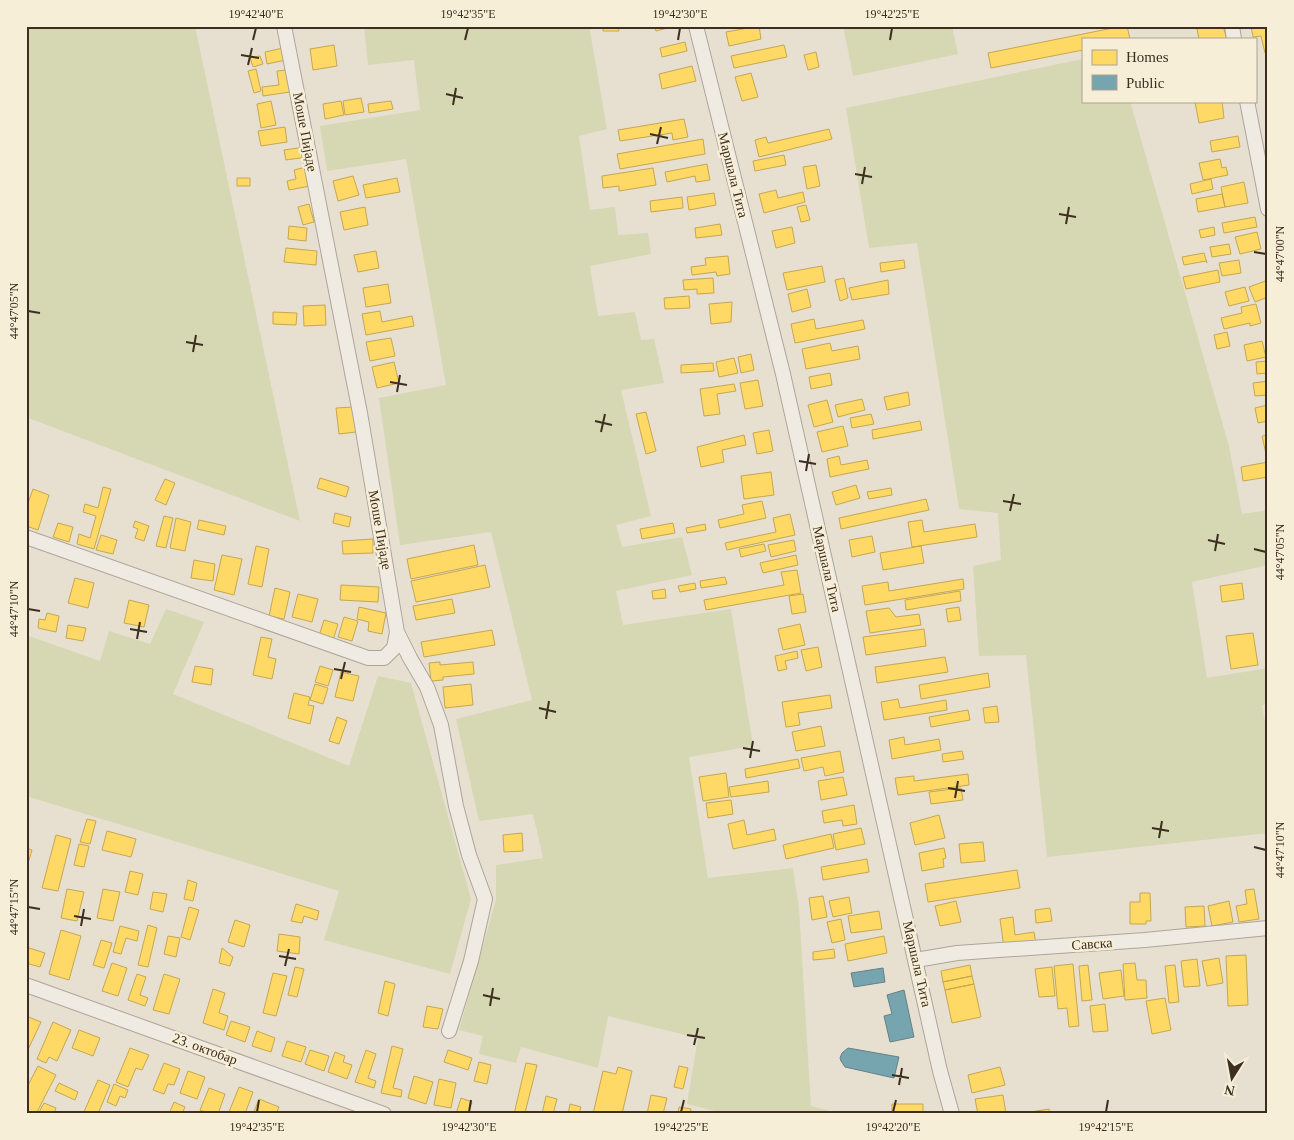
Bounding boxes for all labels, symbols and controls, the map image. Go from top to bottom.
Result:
text: 19°42'40"E [228,7,284,21]
text: 19°42'35"E [440,7,496,21]
text: 19°42'30"E [652,7,708,21]
text: 19°42'25"E [864,7,920,21]
legend [1082,38,1256,102]
text: Homes [1126,49,1169,65]
text: Public [1126,75,1165,91]
street label: Моше Пијаде [290,91,320,173]
street label: Маршала Тита [715,131,751,220]
text: 44°47'00"N [1273,225,1287,282]
text: 44°47'05"N [7,282,21,339]
street label: Моше Пијаде [366,489,394,571]
text: 44°47'05"N [1273,523,1287,580]
street label: Маршала Тита [810,525,844,614]
text: 44°47'10"N [7,580,21,637]
text: 44°47'10"N [1273,821,1287,878]
text: 44°47'15"N [7,878,21,935]
street label: Маршала Тита [900,920,934,1009]
street label: Савска [1071,935,1114,953]
street label: 23. октобар [171,1030,239,1068]
north arrow [1206,1052,1256,1102]
text: N [1223,1082,1236,1099]
text: 19°42'35"E [229,1120,285,1134]
text: 19°42'30"E [441,1120,497,1134]
text: 19°42'25"E [653,1120,709,1134]
text: 19°42'20"E [865,1120,921,1134]
text: 19°42'15"E [1078,1120,1134,1134]

